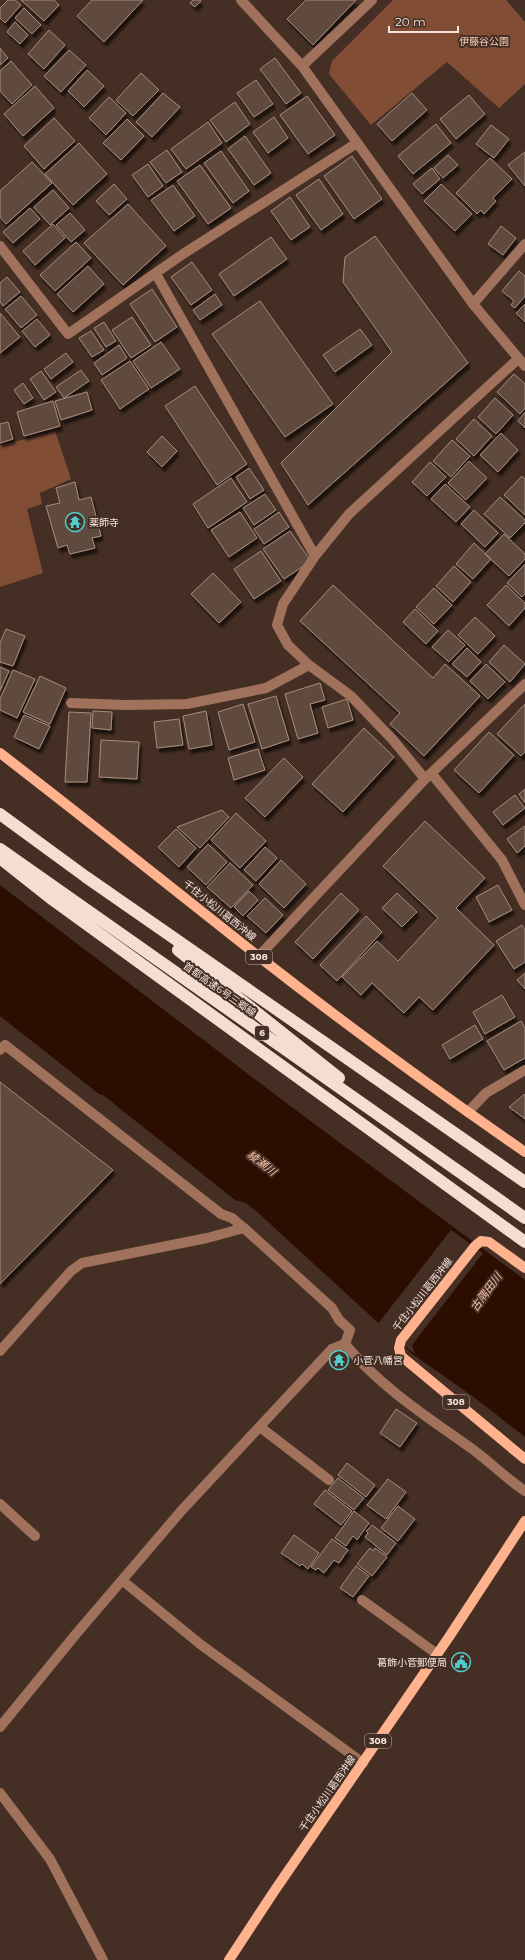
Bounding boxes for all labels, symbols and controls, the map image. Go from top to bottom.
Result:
scale bar [389,8,458,34]
text: 20 m [395,14,426,29]
park label: 伊藤谷公園 [459,35,509,48]
temple icon: 薬師寺 [64,511,86,533]
place label: 薬師寺 [89,516,119,529]
street label: 千住小松川葛西沖線 [181,877,259,944]
road number: 308 [246,950,272,964]
street label: 首都高速6号三郷線 [181,959,259,1019]
road number: 6 [255,1026,269,1040]
water label: 綾瀬川 [245,1147,280,1179]
street label: 千住小松川葛西沖線 [390,1255,455,1334]
water label: 古隅田川 [467,1269,505,1314]
temple icon: 小菅八幡宮 [328,1349,350,1371]
place label: 小菅八幡宮 [353,1354,403,1367]
road number: 308 [443,1395,469,1409]
public building icon: 葛飾小菅郵便局 [450,1651,472,1673]
place label: 葛飾小菅郵便局 [377,1656,447,1669]
road number: 308 [365,1734,391,1748]
street label: 千住小松川葛西沖線 [296,1753,359,1834]

